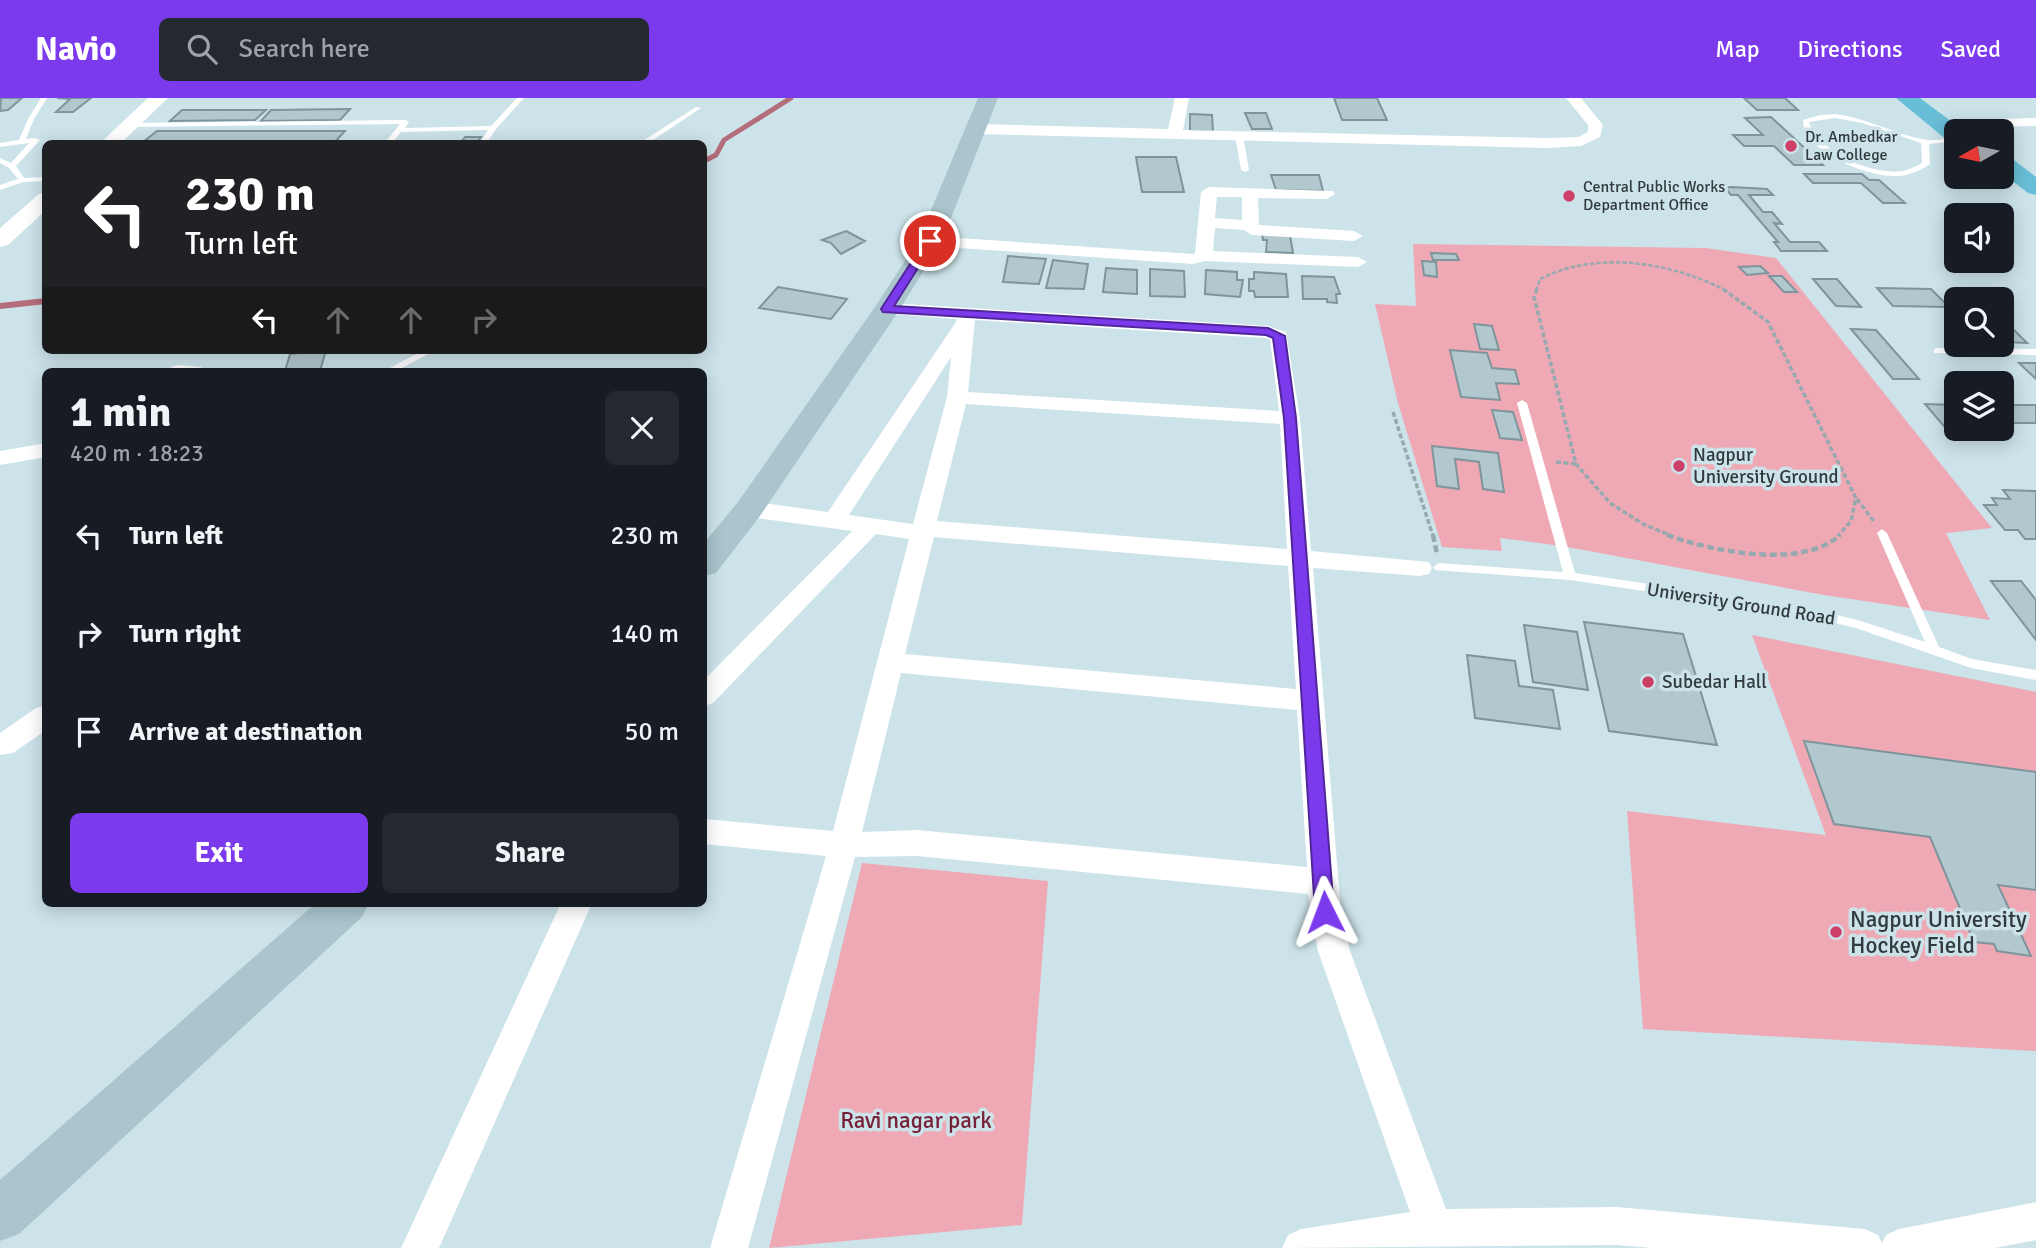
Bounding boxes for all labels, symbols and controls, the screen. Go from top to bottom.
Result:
search box [159,18,649,81]
text: Navio [35,29,117,70]
icon: search [183,30,221,68]
text: Search here [239,33,370,65]
text: Map [1715,34,1760,64]
text: Directions [1798,34,1903,64]
text: Saved [1941,34,2001,64]
north arrow [1944,119,2014,189]
map controls [1944,119,2014,441]
place label: Dr. Ambedkar Law College [1805,127,1898,165]
marker: Dr. Ambedkar Law College [1783,138,1799,154]
text: 230 m [185,164,315,224]
icon: left [70,168,161,259]
place label: Central Public Works Department Office [1583,177,1725,215]
marker: Central Public Works Department Office [1561,188,1577,204]
button: sound [1944,203,2014,273]
pin [900,211,960,271]
icon: arrive [911,222,949,260]
text: Turn left [185,224,298,263]
button: search [1944,287,2014,357]
icon: left [246,301,284,339]
icon: ahead [319,301,357,339]
icon: ahead [392,301,430,339]
icon: right [465,301,503,339]
button: layers [1944,371,2014,441]
text: 1 min [70,387,171,438]
button: close [605,391,679,465]
text: 420 m · 18:23 [70,439,204,468]
place label: Nagpur University Ground [1693,443,1839,489]
marker: Nagpur University Ground [1671,458,1687,474]
icon: left [70,517,108,555]
text: Turn left [129,520,223,552]
text: 230 m [610,520,679,552]
street label: University Ground Road [1645,577,1837,631]
icon: right [70,615,108,653]
text: Turn right [129,618,241,650]
text: 140 m [610,618,679,650]
place label: Subedar Hall [1662,670,1767,694]
marker: Subedar Hall [1640,674,1656,690]
icon: arrive [70,713,108,751]
text: Arrive at destination [129,716,362,748]
text: 50 m [624,716,679,748]
button: Exit [70,813,368,893]
button: Share [382,813,679,893]
position arrow [1288,875,1362,949]
place label: Nagpur University Hockey Field [1850,905,2027,960]
marker: Nagpur University Hockey Field [1828,924,1844,940]
park label: Ravi nagar park [840,1106,992,1135]

